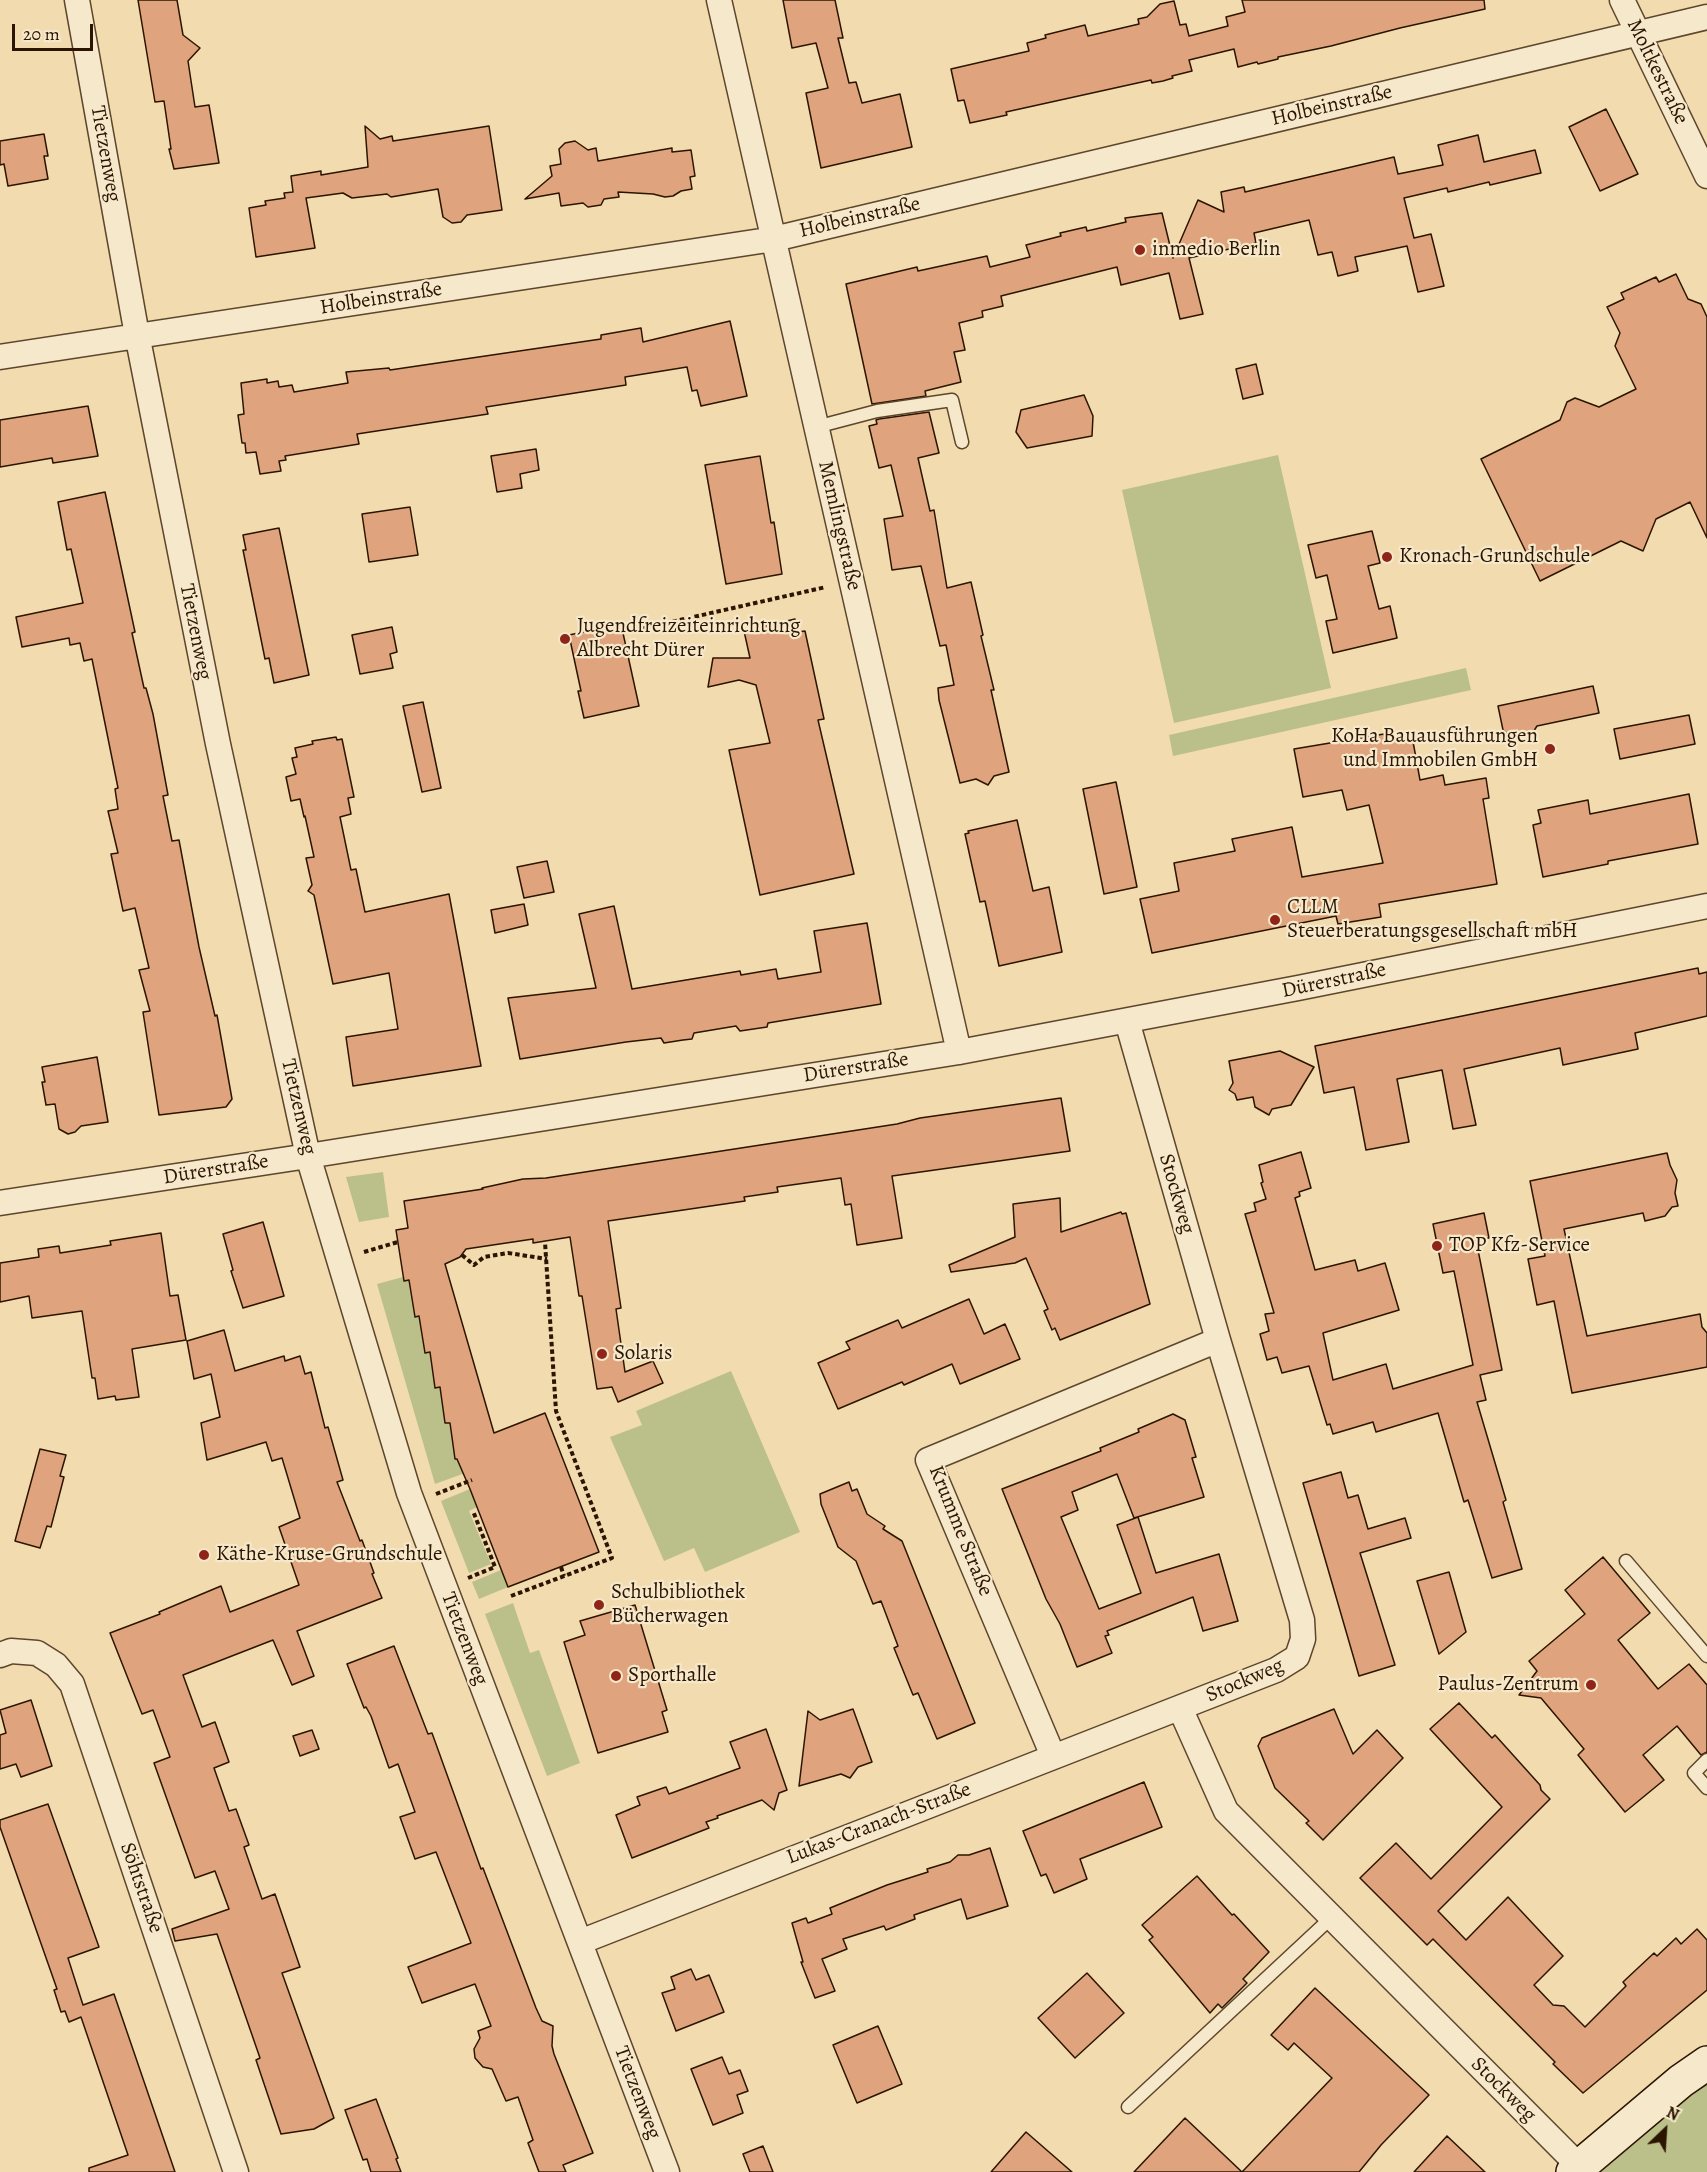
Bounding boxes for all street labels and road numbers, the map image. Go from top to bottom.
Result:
street label: Moltkestraße [1621,15,1693,129]
street label: Holbeinstraße [1269,80,1395,132]
street label: Tietzenweg [84,104,126,204]
street label: Holbeinstraße [797,192,923,244]
street label: Holbeinstraße [318,277,444,321]
street label: Memlingstraße [812,459,866,593]
street label: Tietzenweg [173,582,217,682]
street label: Dürerstraße [1279,958,1389,1004]
street label: Dürerstraße [802,1047,910,1089]
street label: Tietzenweg [275,1057,321,1157]
street label: Dürerstraße [162,1149,270,1191]
street label: Stockweg [1153,1151,1199,1237]
street label: Krumme Straße [922,1462,998,1600]
street label: Tietzenweg [435,1589,493,1689]
street label: Stockweg [1202,1653,1288,1709]
street label: Lukas-Cranach-Straße [783,1777,975,1871]
street label: Söhtstraße [114,1839,168,1937]
street label: Tietzenweg [608,2043,666,2143]
street label: Stockweg [1465,2052,1541,2128]

